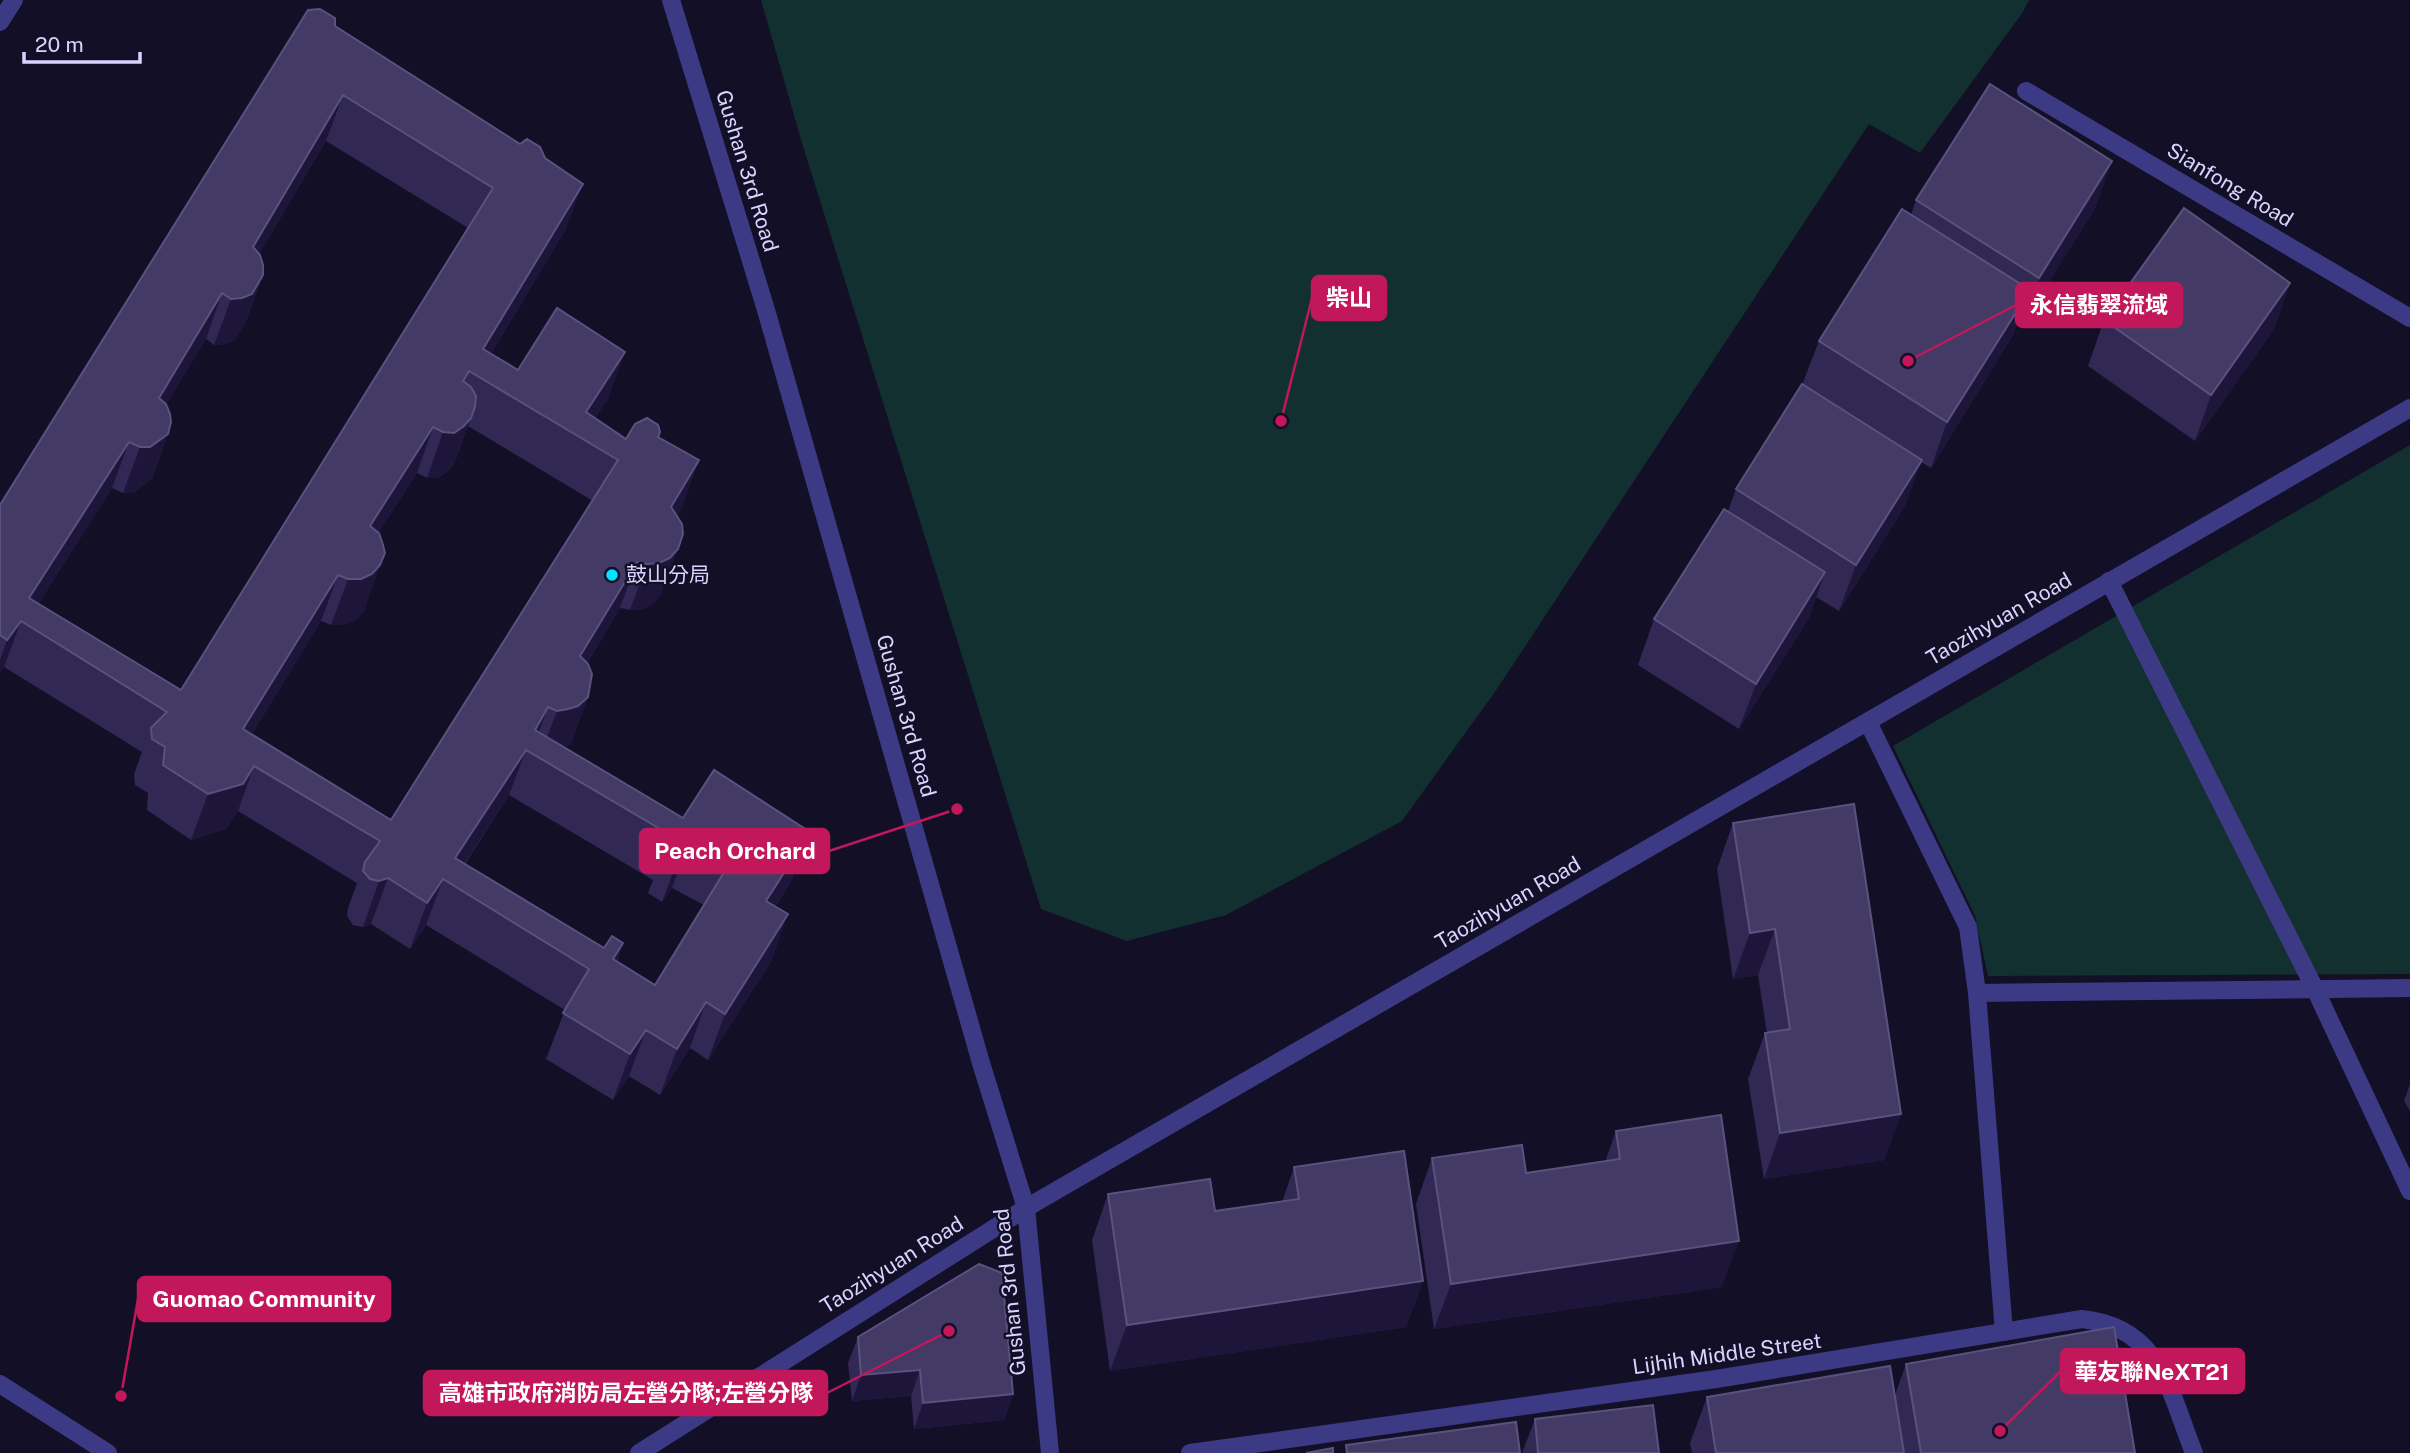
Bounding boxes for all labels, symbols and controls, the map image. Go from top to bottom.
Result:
scale bar [24,21,140,65]
text: 20 m [35,32,84,57]
street label: Gushan 3rd Road [711,87,784,255]
street label: Sianfong Road [2163,137,2298,232]
callout: 柴山 [1312,276,1386,320]
callout: 永信翡翠流域 [2016,283,2182,327]
text: 柴山 [1326,284,1372,311]
text: 永信翡翠流域 [2030,291,2168,318]
place label: 鼓山分局 [626,562,710,587]
marker: 鼓山分局 [604,567,620,583]
street label: Taozihyuan Road [1922,567,2076,670]
street label: Gushan 3rd Road [871,632,942,800]
callout: Peach Orchard [640,829,829,873]
text: Peach Orchard [654,837,816,864]
street label: Taozihyuan Road [1431,851,1585,954]
street label: Gushan 3rd Road [988,1207,1031,1377]
street label: Taozihyuan Road [816,1211,968,1319]
callout: Guomao Community [138,1277,390,1321]
text: Guomao Community [152,1285,376,1312]
street label: Lijhih Middle Street [1631,1328,1823,1379]
callout: 華友聯NeXT21 [2061,1349,2244,1393]
text: 華友聯NeXT21 [2074,1358,2230,1385]
callout: 高雄市政府消防局左營分隊;左營分隊 [424,1371,827,1415]
text: 高雄市政府消防局左營分隊;左營分隊 [439,1379,813,1406]

